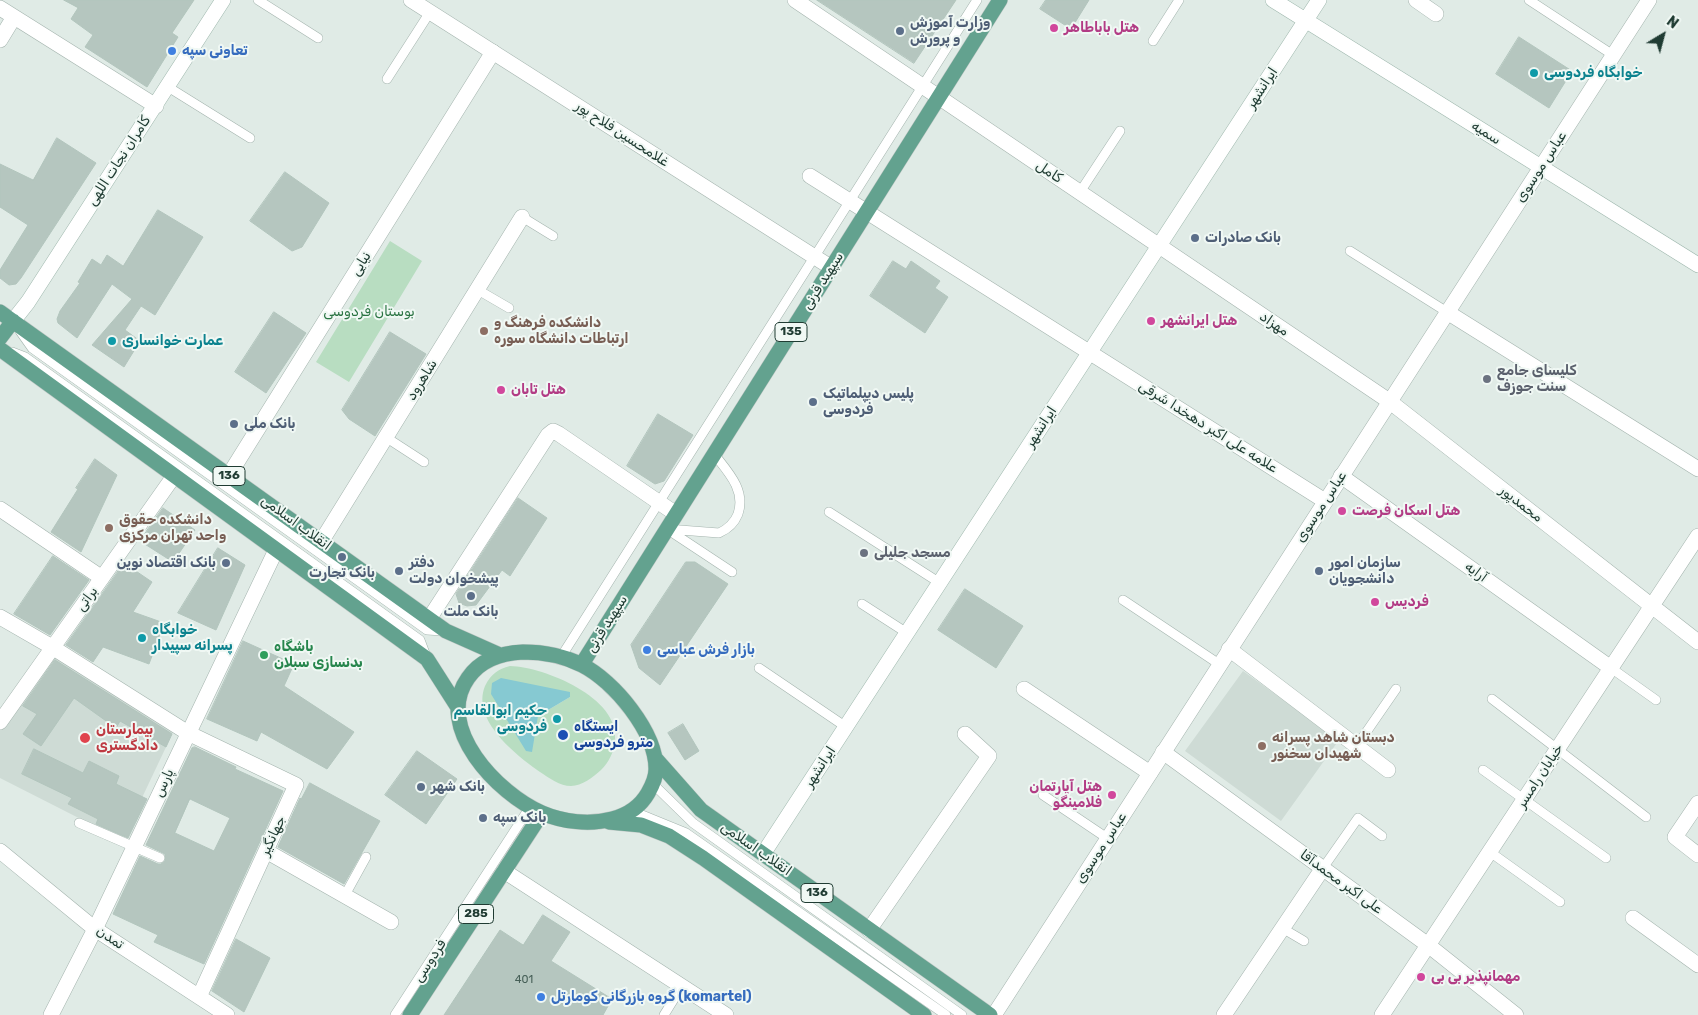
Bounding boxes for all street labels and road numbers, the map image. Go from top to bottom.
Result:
street label: ایرانشهر [1242,64,1282,112]
street label: غلامحسین فلاح‌ پور [572,98,672,170]
street label: کامران نجات اللهی [84,113,154,209]
street label: سمیه [1468,117,1504,149]
street label: عباس موسوی [1512,128,1570,206]
street label: کامل [1032,157,1066,187]
street label: نیایی [347,249,375,279]
street label: سپهبد قرنی [799,249,847,313]
street label: مهزاد [1256,308,1292,340]
road number: 135 [775,322,807,342]
street label: شاهرود [403,356,441,404]
street label: علامه علی اکبر دهخدا شرقی [1136,377,1280,477]
street label: ایرانشهر [1021,403,1061,451]
road number: 136 [213,466,245,486]
street label: عباس موسوی [1292,468,1350,546]
street label: محمدپور [1496,482,1546,526]
street label: انقلاب اسلامی [258,492,334,554]
street label: آرایه [1461,558,1491,586]
street label: براتی [72,583,102,615]
street label: سپهبد قرنی [583,592,631,656]
street label: خیابان رامسر [1513,741,1567,811]
street label: ایرانشهر [800,743,840,791]
street label: پارس [150,766,178,800]
street label: عباس موسوی [1072,809,1130,887]
street label: جهانگیر [256,813,290,859]
street label: انقلاب اسلامی [717,818,795,880]
street label: علی اکبر محمدآقا [1296,846,1386,918]
road number: 136 [801,884,833,902]
road number: 285 [458,904,494,924]
street label: تمدن [93,923,127,953]
street label: فردوسی [410,936,450,986]

